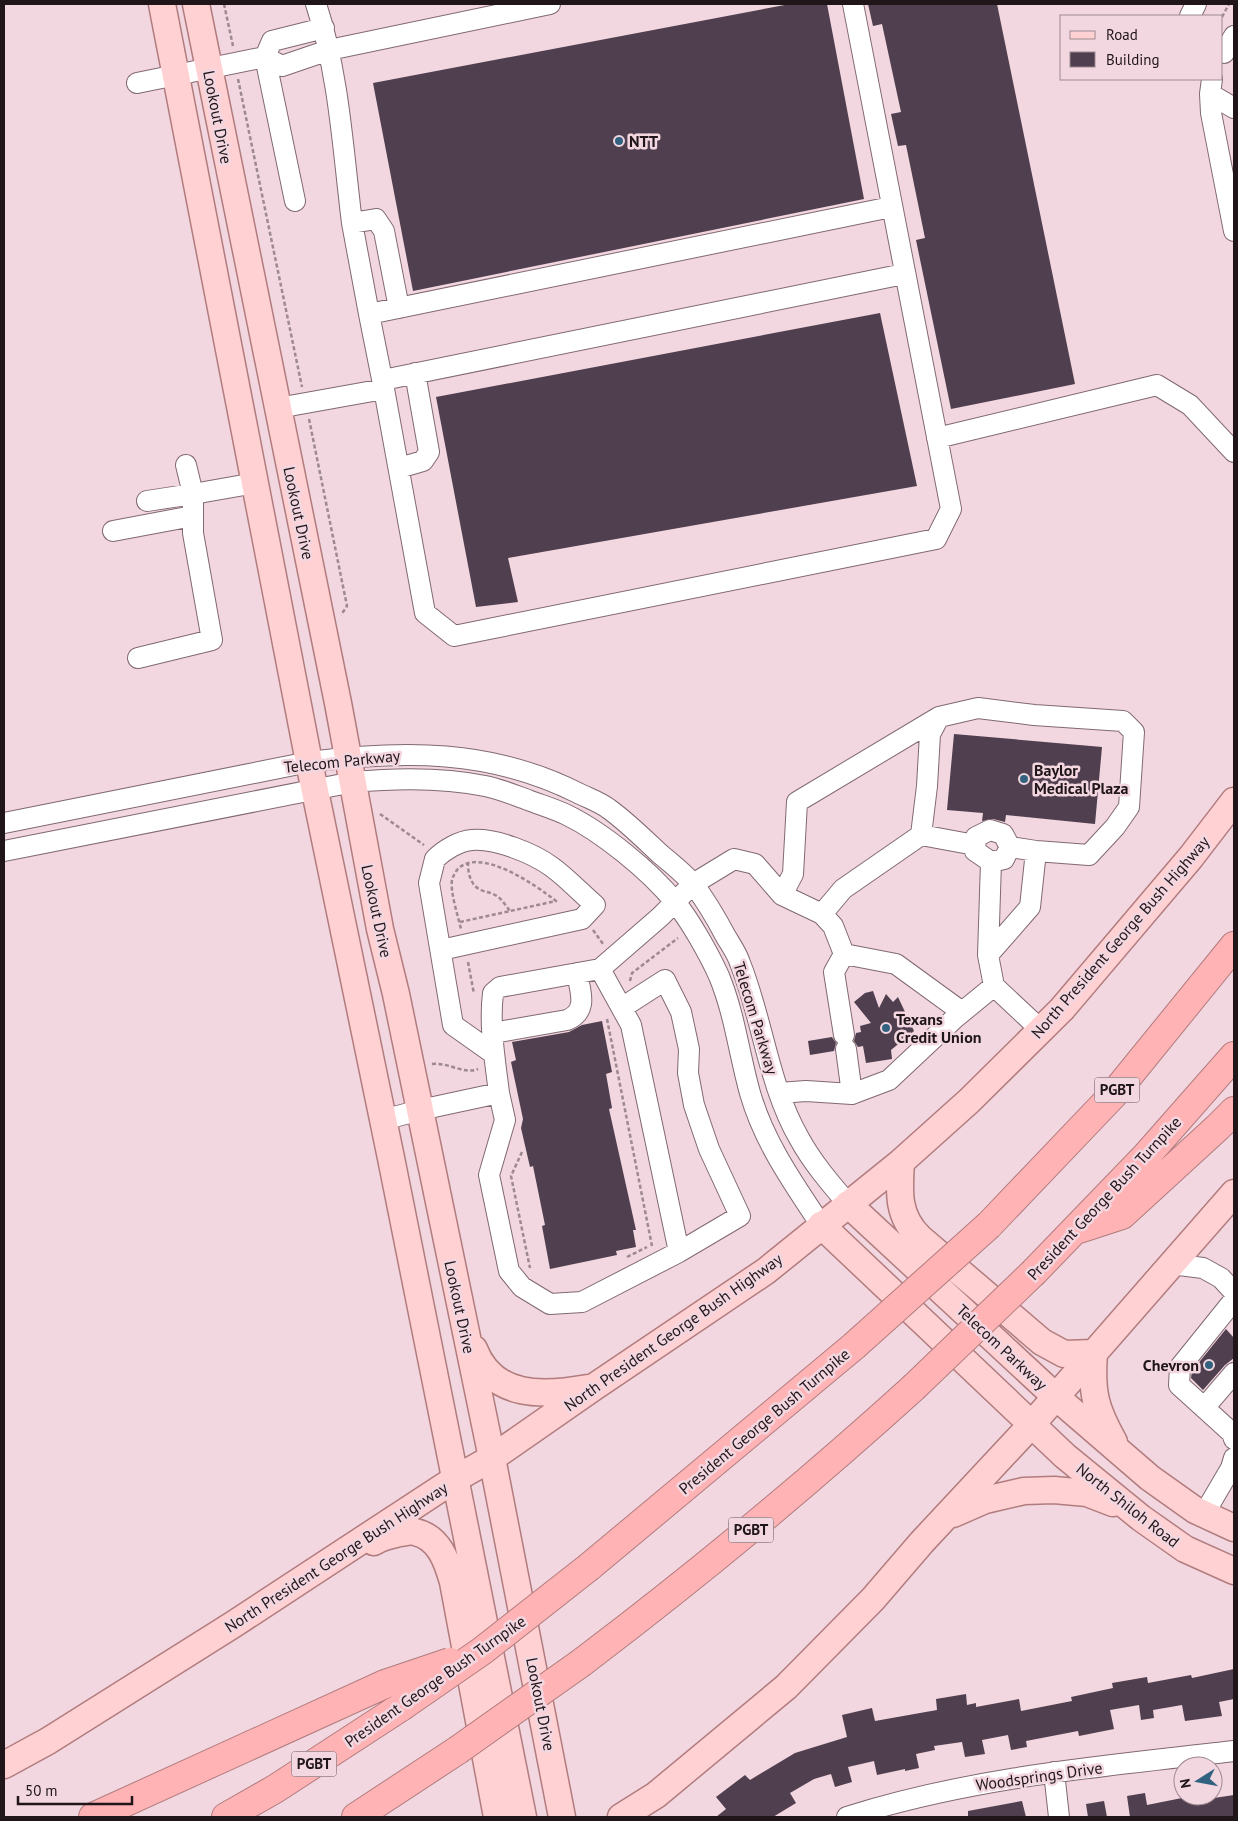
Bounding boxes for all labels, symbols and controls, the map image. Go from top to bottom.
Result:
legend [1060,15,1223,80]
text: Road [1106,25,1138,44]
text: Building [1106,50,1160,69]
street label: Lookout Drive [199,69,237,165]
place label: NTT [629,131,658,151]
marker: NTT [613,135,625,147]
street label: Lookout Drive [279,465,319,561]
street label: Telecom Parkway [283,745,402,777]
place label: Baylor Medical Plaza [1034,760,1129,798]
marker: Baylor Medical Plaza [1018,773,1030,785]
street label: North President George Bush Highway [1027,831,1214,1042]
street label: Lookout Drive [357,863,397,959]
street label: Telecom Parkway [729,959,783,1077]
place label: Texans Credit Union [896,1009,981,1047]
marker: Texans Credit Union [880,1022,892,1034]
road number: PGBT [1094,1078,1140,1102]
street label: President George Bush Turnpike [1023,1112,1185,1284]
street label: North President George Bush Highway [560,1248,786,1415]
street label: Lookout Drive [440,1259,480,1355]
street label: Telecom Parkway [952,1300,1052,1395]
street label: President George Bush Turnpike [675,1344,853,1498]
place label: Chevron [1143,1355,1199,1375]
marker: Chevron [1203,1359,1215,1371]
street label: North Shiloh Road [1072,1459,1184,1551]
street label: North President George Bush Highway [221,1477,452,1637]
road number: PGBT [728,1518,774,1542]
street label: President George Bush Turnpike [341,1611,529,1751]
street label: Lookout Drive [522,1656,560,1752]
road number: PGBT [292,1752,336,1776]
north arrow [1173,1756,1223,1806]
street label: Woodsprings Drive [974,1757,1104,1795]
scale bar [18,1774,131,1806]
text: N [1176,1777,1195,1790]
text: 50 m [25,1781,58,1800]

